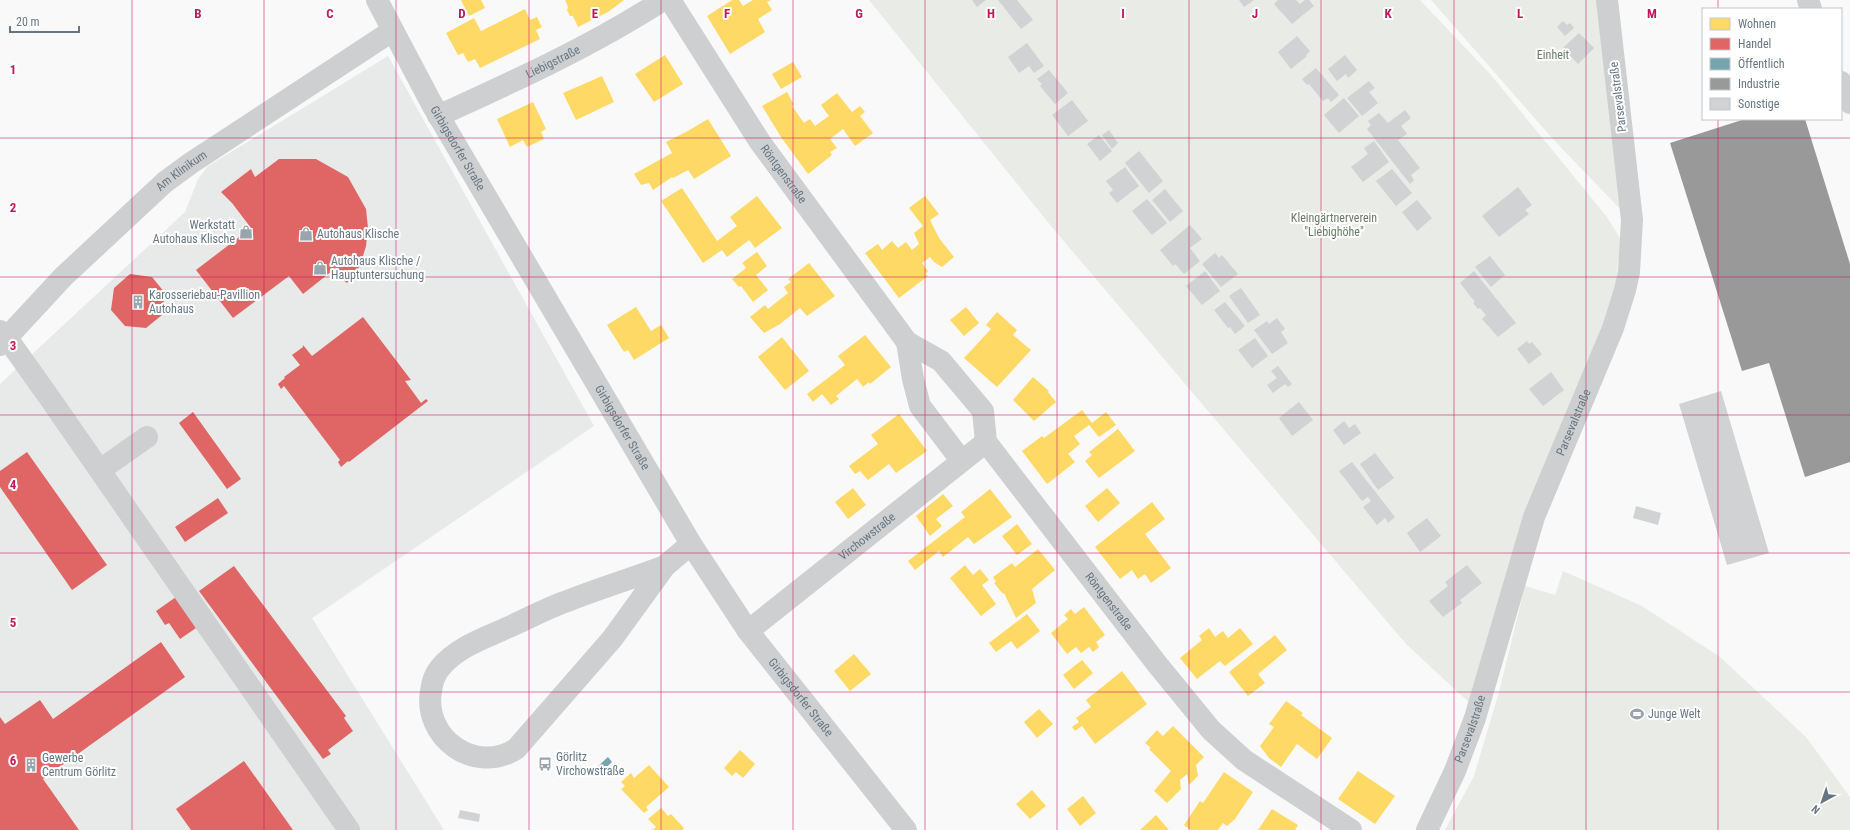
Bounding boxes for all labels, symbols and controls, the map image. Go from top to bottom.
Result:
text: B [194,6,202,21]
text: C [326,6,334,21]
text: D [458,6,466,21]
text: E [592,6,599,21]
text: F [724,6,730,21]
text: G [855,6,863,21]
text: H [987,6,995,21]
text: I [1121,6,1125,21]
text: J [1252,6,1258,21]
text: K [1384,6,1392,21]
text: L [1517,6,1523,21]
text: M [1647,6,1657,21]
scale bar [10,8,79,34]
legend [1702,8,1842,120]
text: 20 m [16,15,40,29]
text: Wohnen [1738,17,1776,31]
text: Handel [1738,37,1771,51]
street label: Liebigstraße [524,42,583,81]
park label: Einheit [1537,48,1570,62]
text: Öffentlich [1738,56,1785,71]
street label: Parsevalstraße [1607,61,1629,133]
text: 1 [10,62,16,77]
text: Industrie [1738,77,1780,91]
text: Sonstige [1738,97,1780,111]
street label: Girbigsdorfer Straße [427,104,488,194]
street label: Röntgenstraße [757,142,810,206]
street label: Am Klinikum [153,148,210,194]
text: 2 [10,200,17,215]
park label: Kleingärtnerverein "Liebighöhe" [1291,211,1377,239]
place label: Werkstatt Autohaus Klische [153,218,235,246]
shop icon: Werkstatt Autohaus Klische [238,224,254,240]
shop icon: Autohaus Klische [298,226,314,242]
place label: Autohaus Klische [317,227,400,241]
place label: Autohaus Klische / Hauptuntersuchung [331,254,424,282]
shop icon: Autohaus Klische / Hauptuntersuchung [312,260,328,276]
place label: Karosseriebau-Pavillion Autohaus [149,288,260,316]
building icon: Karosseriebau-Pavillion Autohaus [130,294,146,310]
text: 3 [10,338,16,353]
street label: Girbigsdorfer Straße [592,383,653,473]
street label: Parsevalstraße [1553,387,1594,458]
text: 4 [10,477,17,492]
street label: Virchowstraße [836,510,898,563]
street label: Röntgenstraße [1082,570,1136,633]
text: 5 [10,615,17,630]
street label: Girbigsdorfer Straße [765,655,836,740]
street label: Parsevalstraße [1452,693,1488,765]
sports icon: Junge Welt [1629,706,1645,722]
place label: Junge Welt [1648,707,1701,721]
place label: Görlitz Virchowstraße [556,750,625,778]
place label: Gewerbe Centrum Görlitz [42,751,116,779]
text: 6 [10,753,17,768]
bus stop icon: Görlitz Virchowstraße [537,756,553,772]
building icon: Gewerbe Centrum Görlitz [23,757,39,773]
north arrow [1802,782,1842,822]
text: N [1809,802,1823,816]

